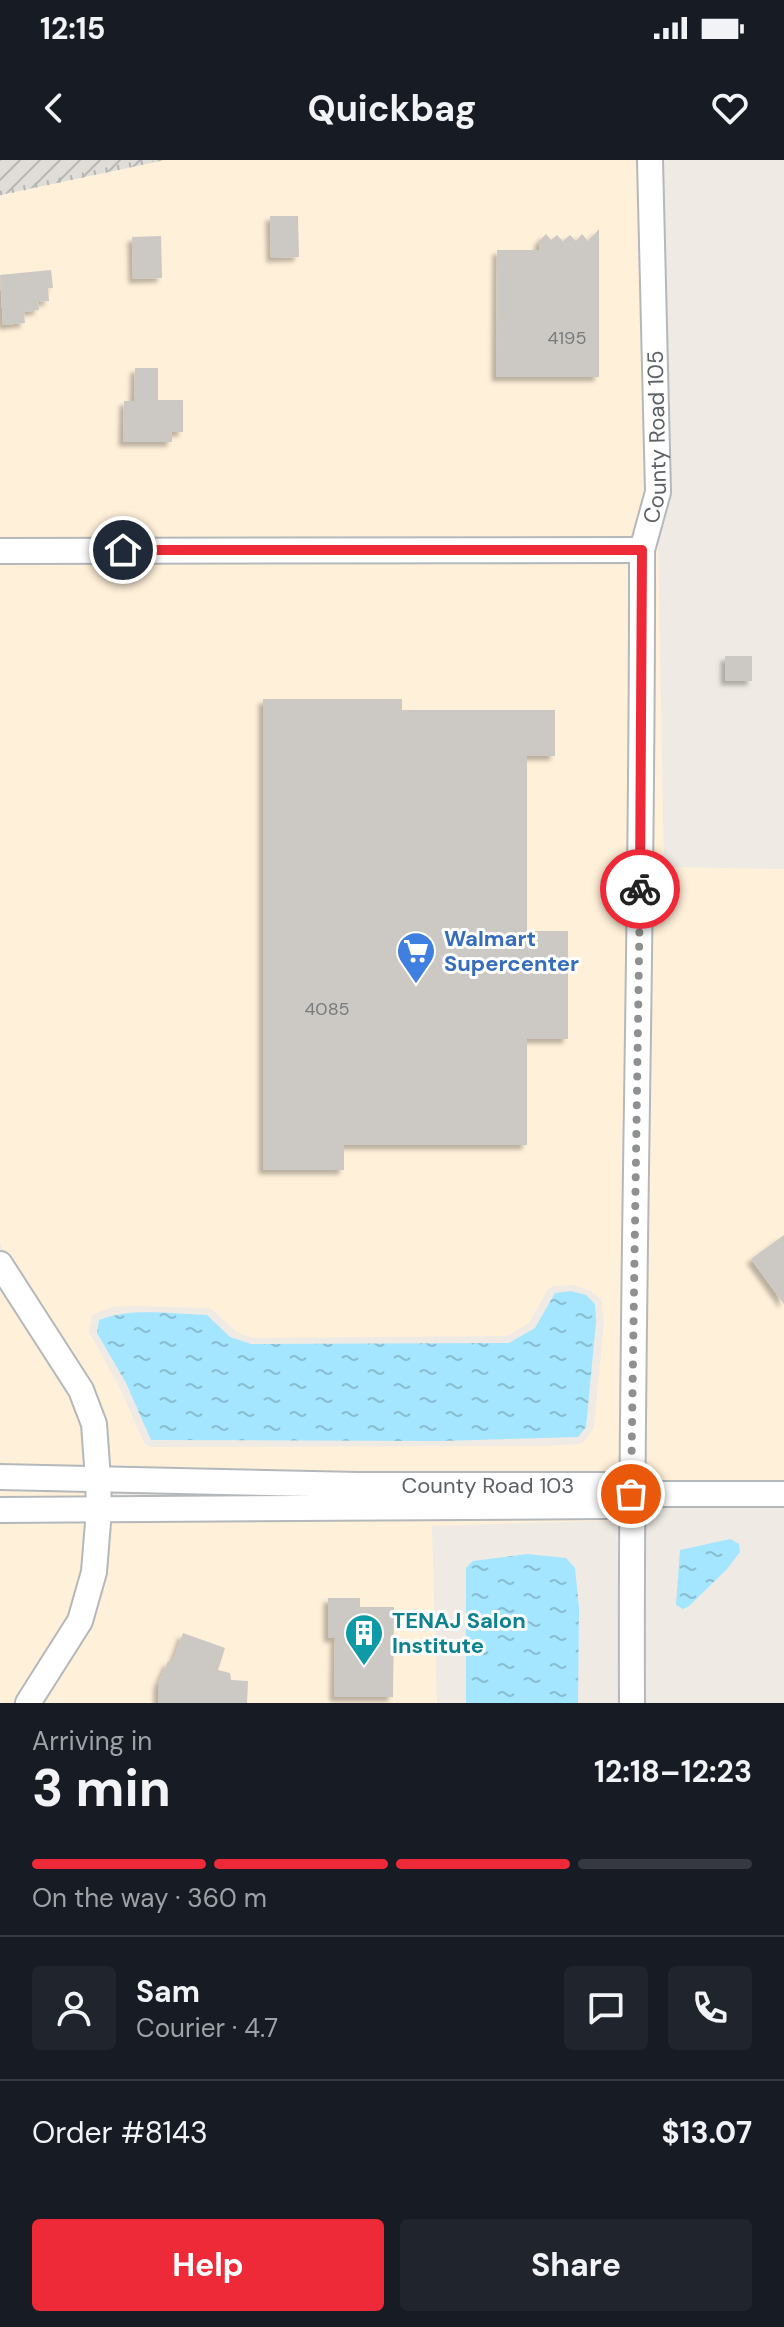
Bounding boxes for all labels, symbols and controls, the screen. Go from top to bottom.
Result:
text: 12:15 [40,9,105,48]
text: Quickbag [307,85,477,132]
icon: back [32,86,76,130]
icon: heart [708,86,752,130]
house number: 4195 [548,326,586,350]
street label: County Road 105 [636,350,673,527]
pin [89,516,157,584]
icon: home [101,528,145,572]
courier [600,849,680,929]
icon: bike [618,867,662,911]
place label: Walmart Supercenter [444,924,579,978]
supermarket icon: Walmart Supercenter [395,930,437,985]
house number: 4085 [304,997,350,1021]
pin [597,1460,665,1528]
street label: County Road 103 [401,1471,574,1500]
icon: bag [609,1472,653,1516]
place label: TENAJ Salon Institute [392,1606,526,1660]
building icon: TENAJ Salon Institute [343,1612,385,1667]
text: Arriving in [32,1724,152,1758]
text: 12:18–12:23 [594,1752,752,1791]
text: 3 min [32,1754,171,1822]
text: On the way · 360 m [32,1881,267,1915]
button: person [32,1966,116,2050]
button: chat [564,1966,648,2050]
button: phone [668,1966,752,2050]
text: Sam [136,1972,200,2011]
text: Courier · 4.7 [136,2011,278,2045]
text: Order #8143 [32,2113,208,2152]
text: $13.07 [661,2113,752,2152]
button: Help [32,2219,384,2311]
button: Share [400,2219,752,2311]

